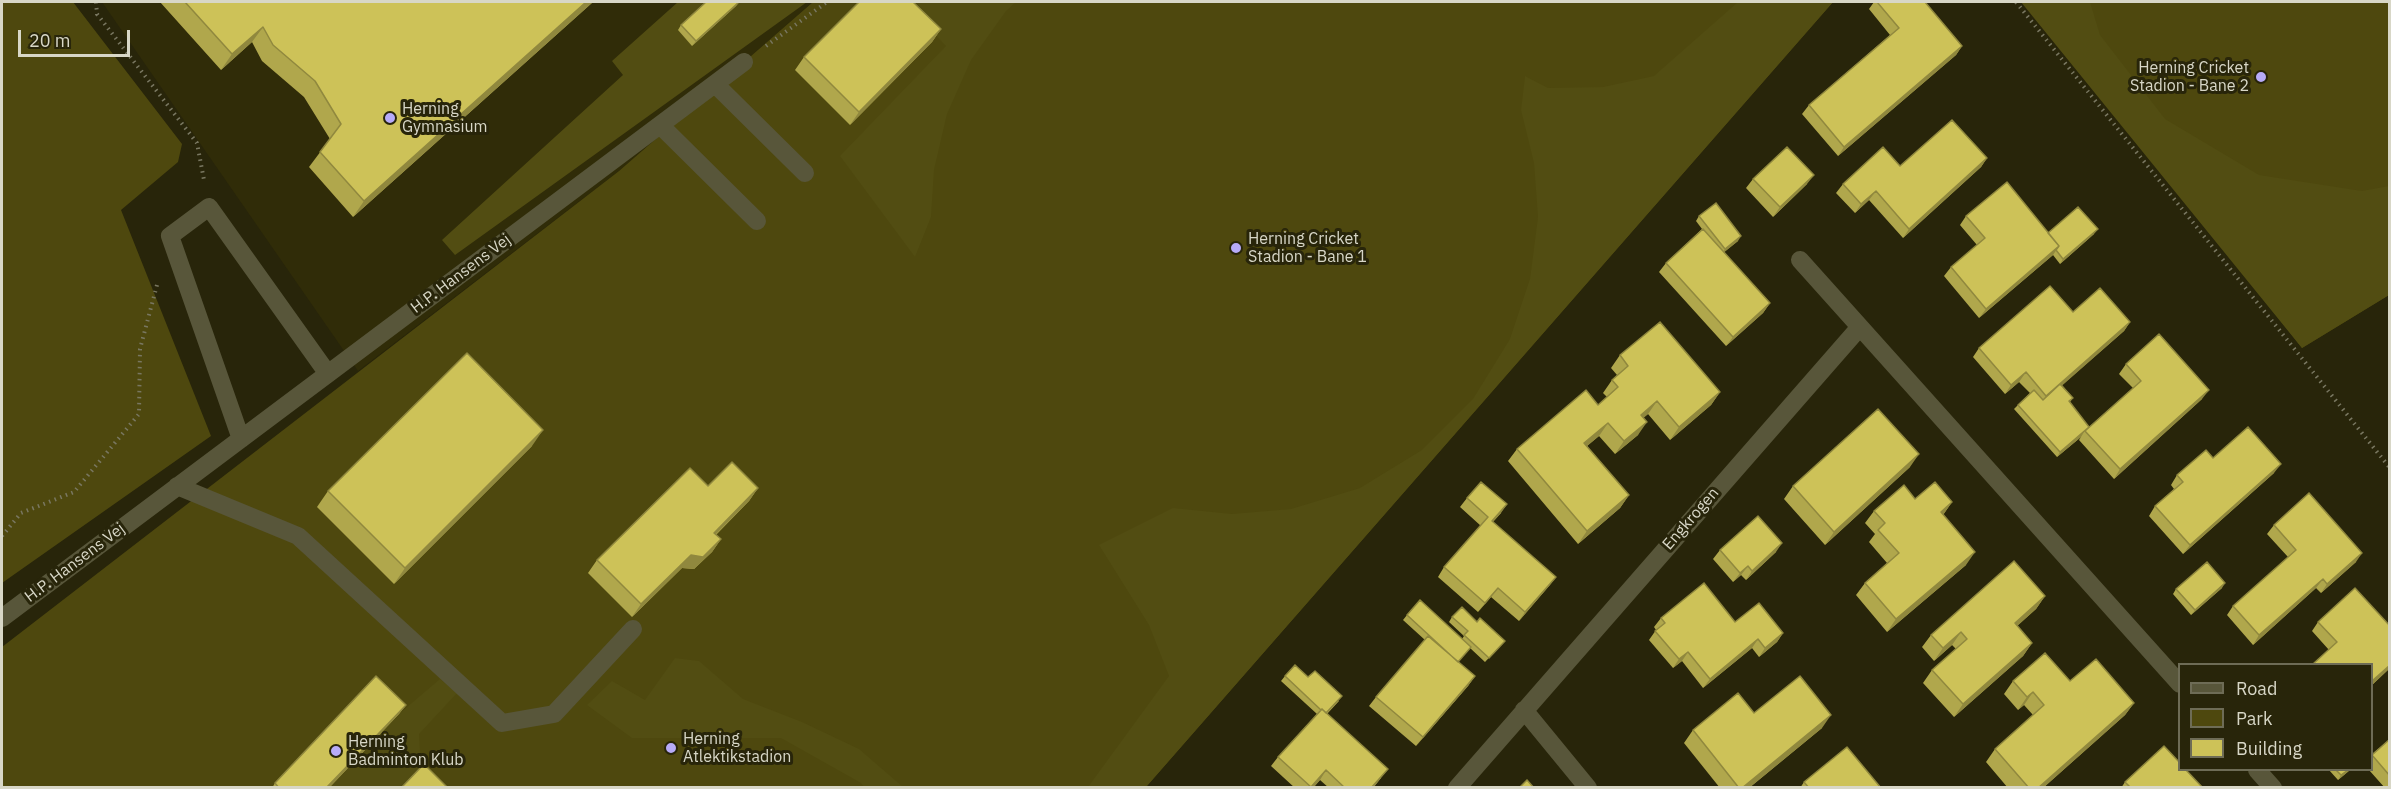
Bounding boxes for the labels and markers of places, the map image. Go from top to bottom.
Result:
place label: Herning Cricket Stadion - Bane 2 [2130,58,2249,96]
marker: Herning Cricket Stadion - Bane 2 [2254,70,2268,84]
place label: Herning Gymnasium [402,99,488,137]
marker: Herning Gymnasium [383,111,397,125]
place label: Herning Cricket Stadion - Bane 1 [1248,229,1367,267]
marker: Herning Cricket Stadion - Bane 1 [1229,241,1243,255]
place label: Herning Atlektikstadion [683,729,791,767]
place label: Herning Badminton Klub [348,732,464,770]
marker: Herning Atlektikstadion [664,741,678,755]
marker: Herning Badminton Klub [329,744,343,758]

